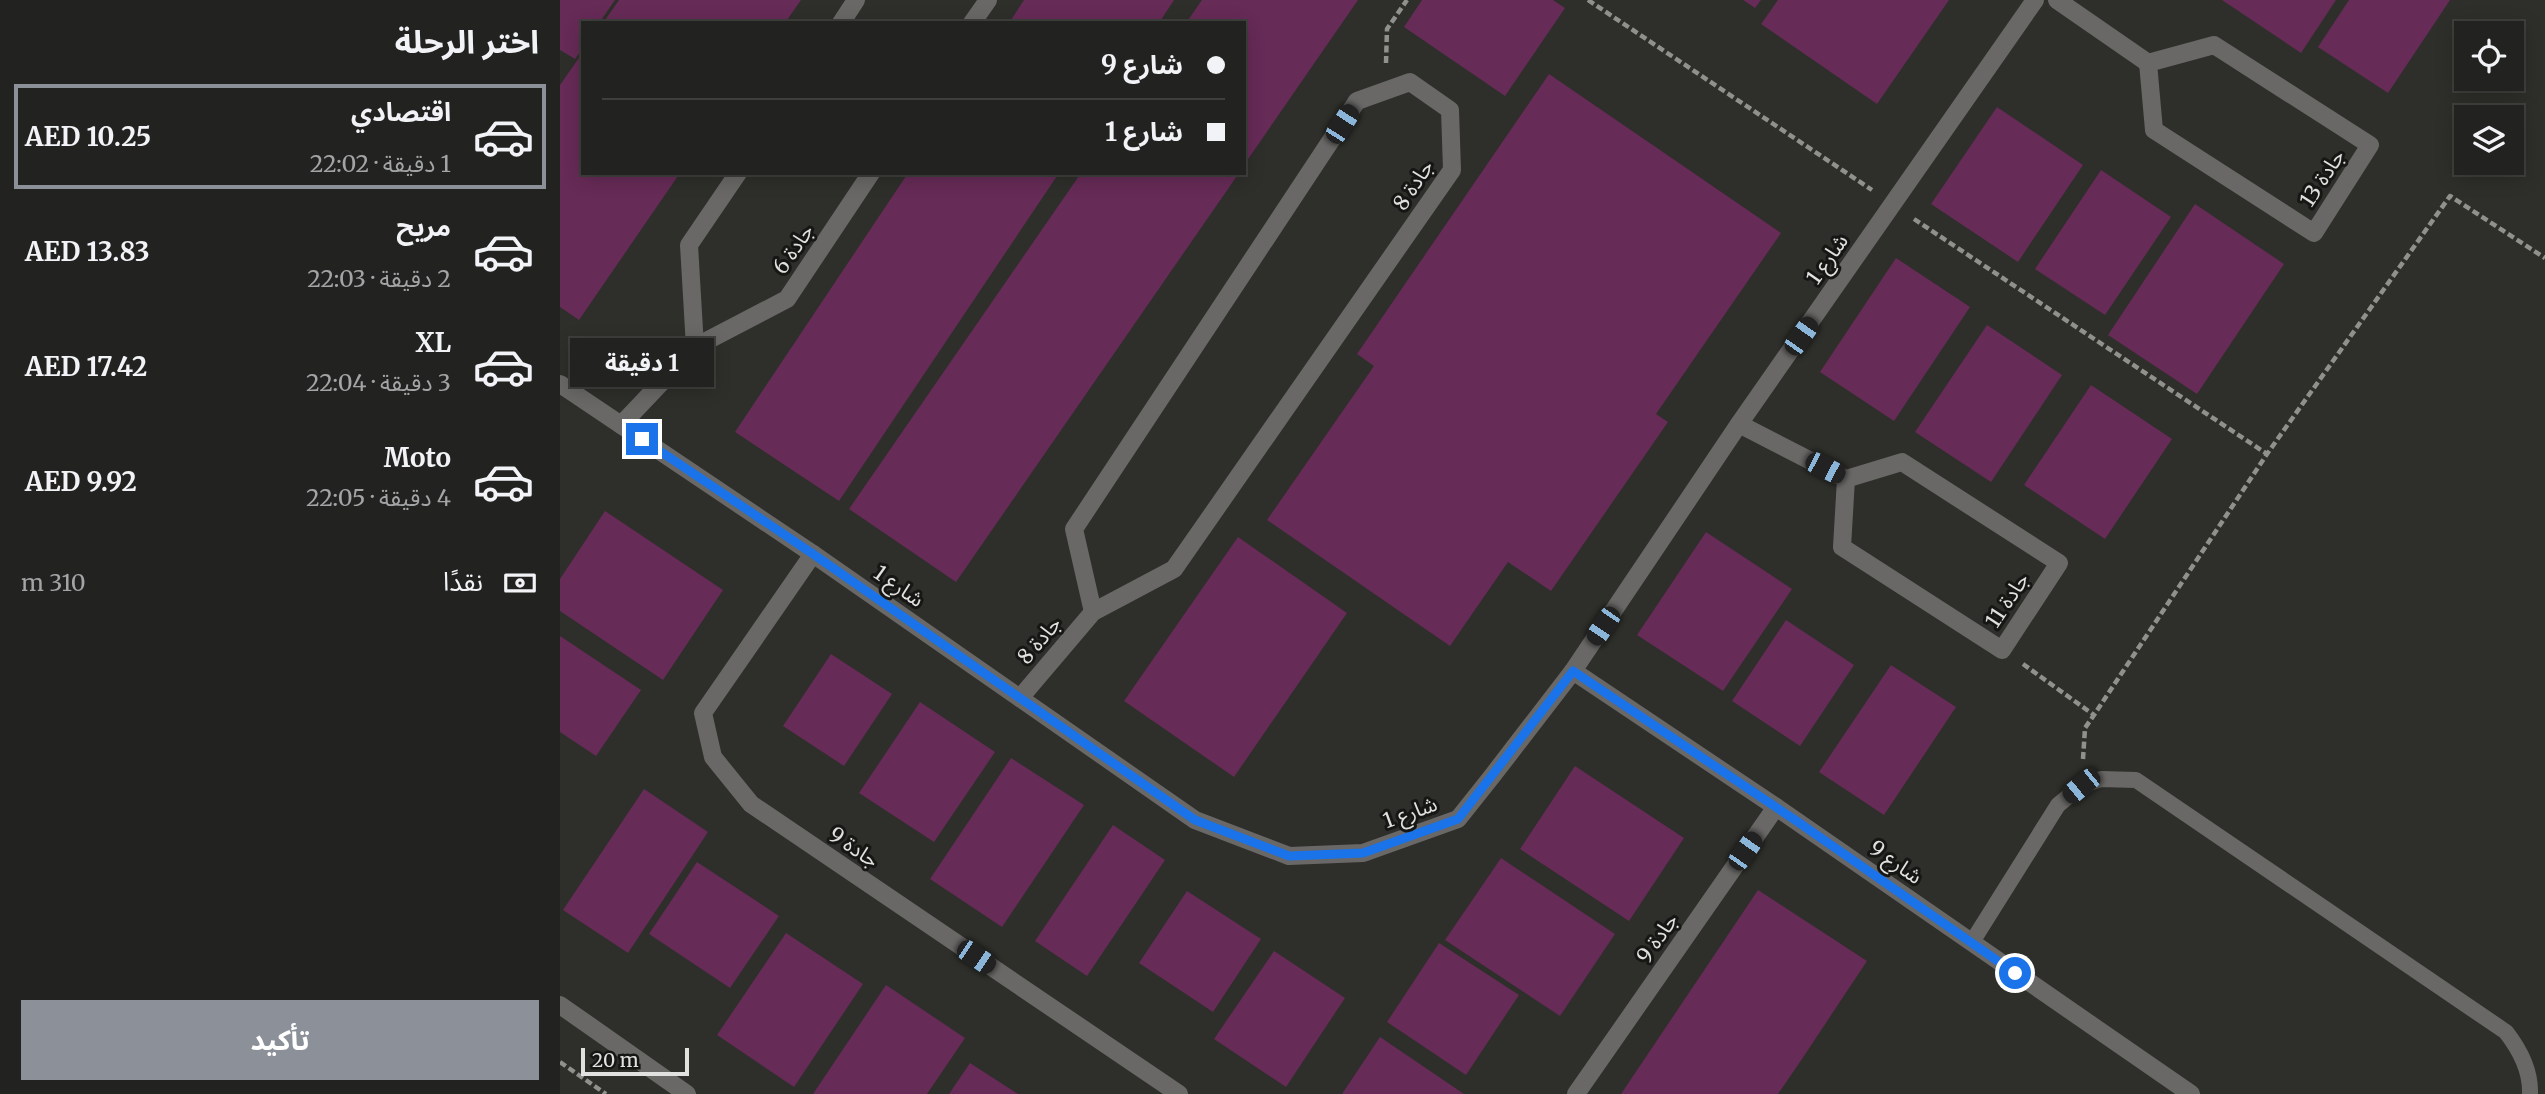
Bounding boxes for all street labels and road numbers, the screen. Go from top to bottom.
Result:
street label: جادة 13 [2294,144,2350,212]
street label: جادة 8 [1387,155,1439,215]
street label: جادة 6 [767,219,819,279]
street label: شارع 1 [1800,229,1856,291]
street label: شارع 1 [867,559,929,615]
street label: جادة 11 [1979,567,2035,633]
street label: جادة 8 [1011,610,1067,670]
street label: شارع 1 [1379,790,1441,836]
street label: جادة 9 [824,821,884,873]
street label: شارع 9 [1863,834,1928,892]
street label: جادة 9 [1630,908,1684,968]

